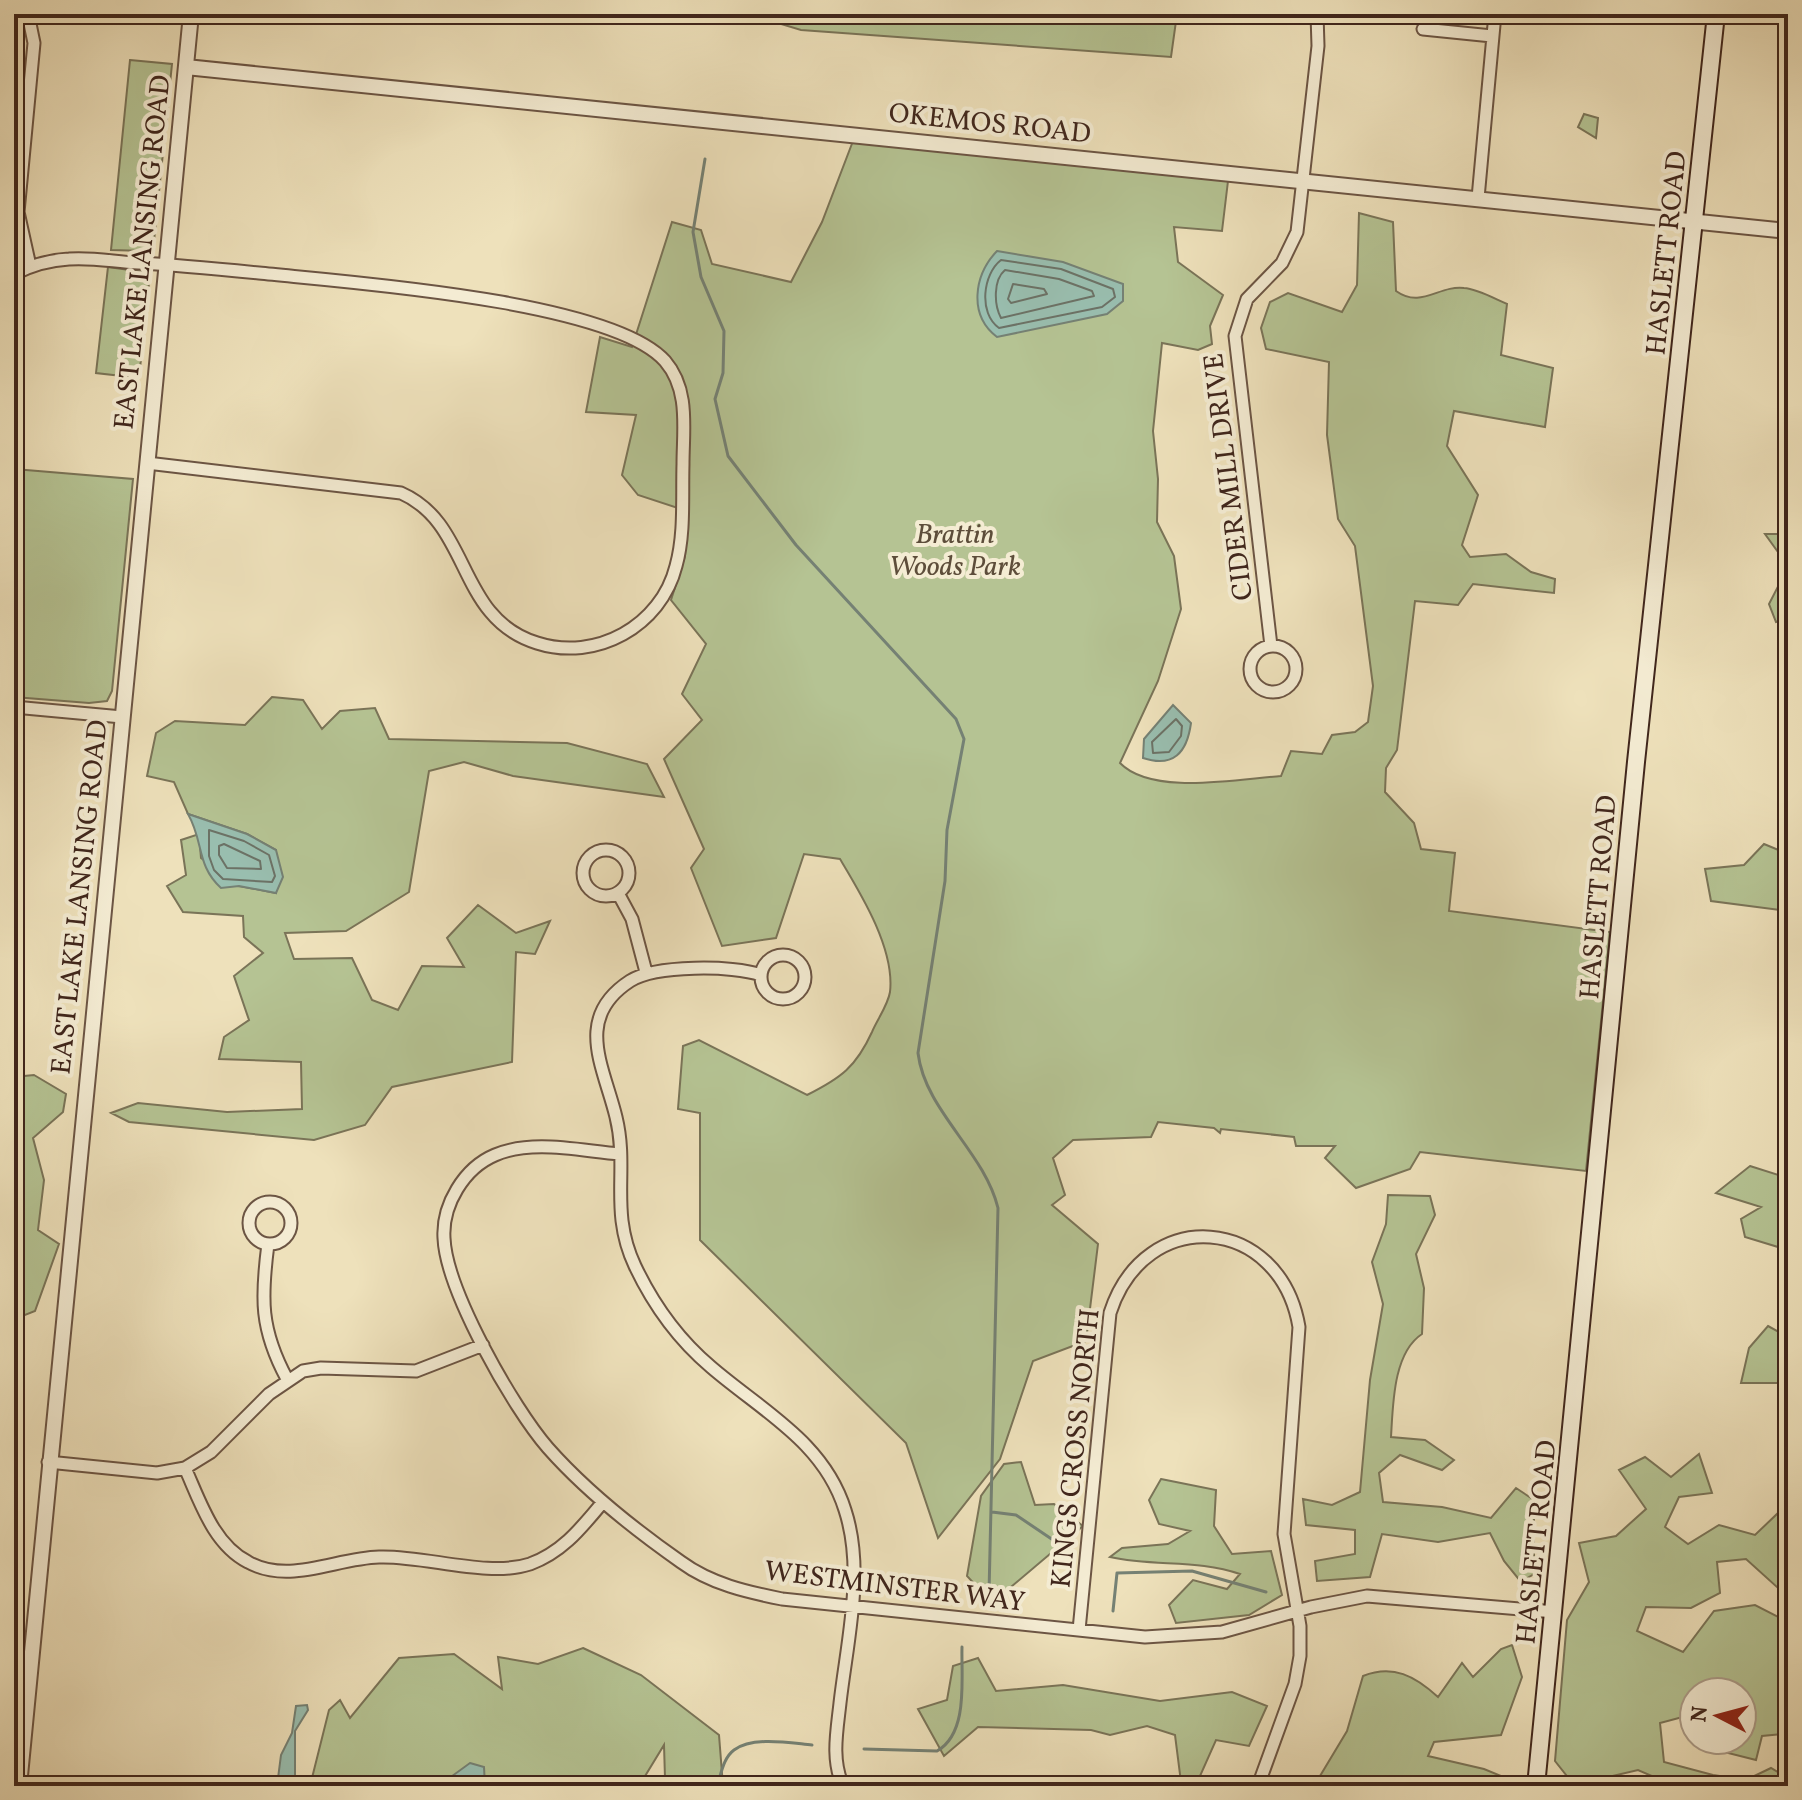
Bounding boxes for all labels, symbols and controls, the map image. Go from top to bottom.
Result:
street label: EAST LAKE LANSING ROAD [105,73,181,431]
street label: OKEMOS ROAD [887,94,1093,154]
street label: HASLETT ROAD [1637,149,1698,357]
street label: CIDER MILL DRIVE [1195,351,1264,602]
park label: Brattin Woods Park [889,516,1021,587]
street label: EAST LAKE LANSING ROAD [42,718,118,1076]
street label: HASLETT ROAD [1571,793,1628,1001]
street label: KINGS CROSS NORTH [1042,1307,1111,1590]
street label: HASLETT ROAD [1507,1438,1568,1646]
street label: WESTMINSTER WAY [762,1552,1027,1623]
north arrow [1678,1676,1758,1756]
text: N [1684,1705,1717,1724]

